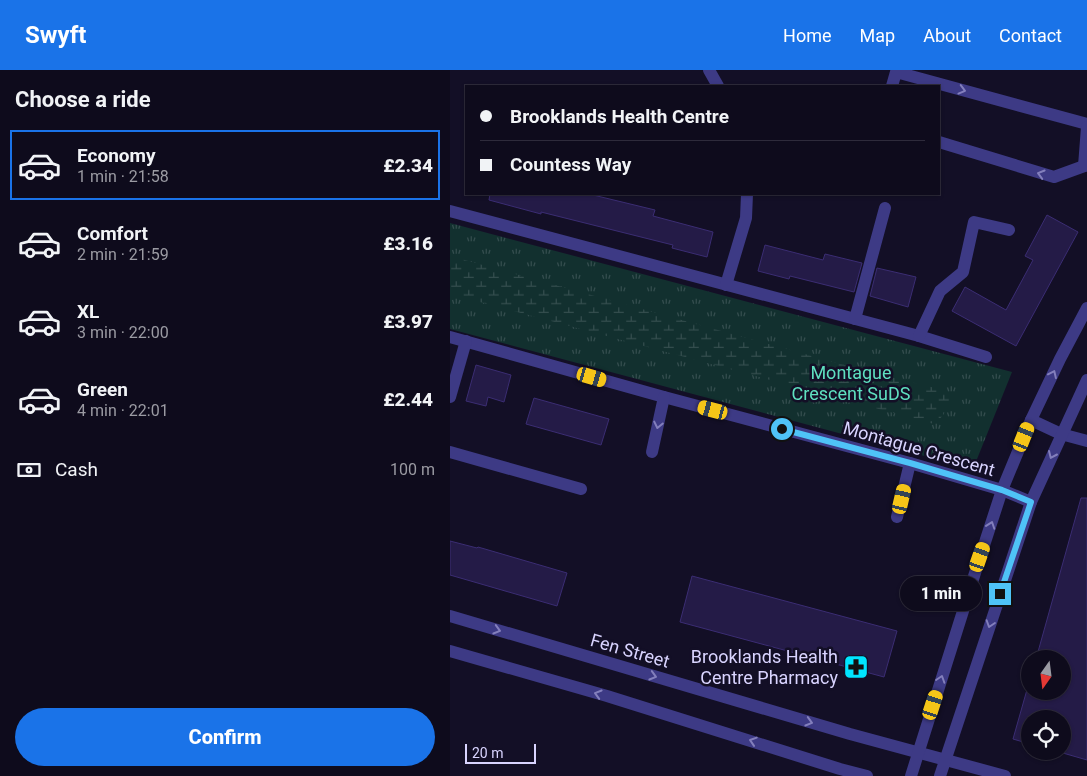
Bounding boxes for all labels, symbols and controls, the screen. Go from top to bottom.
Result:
text: Swyft [25,21,86,49]
text: Home [783,25,832,46]
text: Map [860,25,895,46]
text: About [923,25,971,46]
text: Contact [999,25,1062,46]
one-way arrow [957,84,965,94]
text: Choose a ride [15,87,151,112]
text: Brooklands Health Centre [510,105,729,128]
icon: car [17,143,62,188]
text: Economy [77,144,156,167]
text: Countess Way [510,153,631,176]
text: £2.34 [383,154,433,177]
text: 1 min · 21:58 [77,167,169,186]
one-way arrow [1037,169,1045,179]
icon: car [17,221,62,266]
text: Comfort [77,222,148,245]
text: £3.16 [383,232,433,255]
text: 2 min · 21:59 [77,245,169,264]
icon: car [17,299,62,344]
text: XL [77,300,99,323]
text: £3.97 [383,310,433,333]
text: 3 min · 22:00 [77,323,169,342]
park label: Montague Crescent SuDS [792,362,911,404]
car [575,366,608,388]
one-way arrow [1046,371,1056,380]
icon: car [17,377,62,422]
text: Green [77,378,128,401]
text: £2.44 [383,388,433,411]
car [696,399,729,421]
text: 4 min · 22:01 [77,401,169,420]
street label: Montague Crescent [841,417,998,480]
route start [771,418,793,440]
one-way arrow [653,420,664,429]
car [1011,420,1036,454]
one-way arrow [1047,450,1058,459]
icon: cash [15,456,43,484]
text: Cash [55,458,98,481]
text: 100 m [390,460,435,479]
car [891,483,912,515]
one-way arrow [985,521,995,529]
car [968,540,991,574]
callout: 1 min [900,576,982,612]
route end [989,583,1011,605]
text: 1 min [921,584,961,603]
one-way arrow [986,620,996,628]
one-way arrow [492,624,501,635]
street label: Fen Street [588,629,672,672]
place label: Brooklands Health Centre Pharmacy [691,646,838,688]
north arrow [1021,650,1071,700]
map controls [1021,650,1071,760]
pharmacy icon: Brooklands Health Centre Pharmacy [843,654,869,680]
one-way arrow [648,670,656,680]
one-way arrow [936,676,946,684]
car [921,688,944,722]
one-way arrow [594,689,602,699]
button: Confirm [15,708,435,766]
button: locate [1021,710,1071,760]
one-way arrow [804,716,812,726]
one-way arrow [749,737,758,747]
scale bar [465,741,536,764]
text: 20 m [472,745,504,761]

